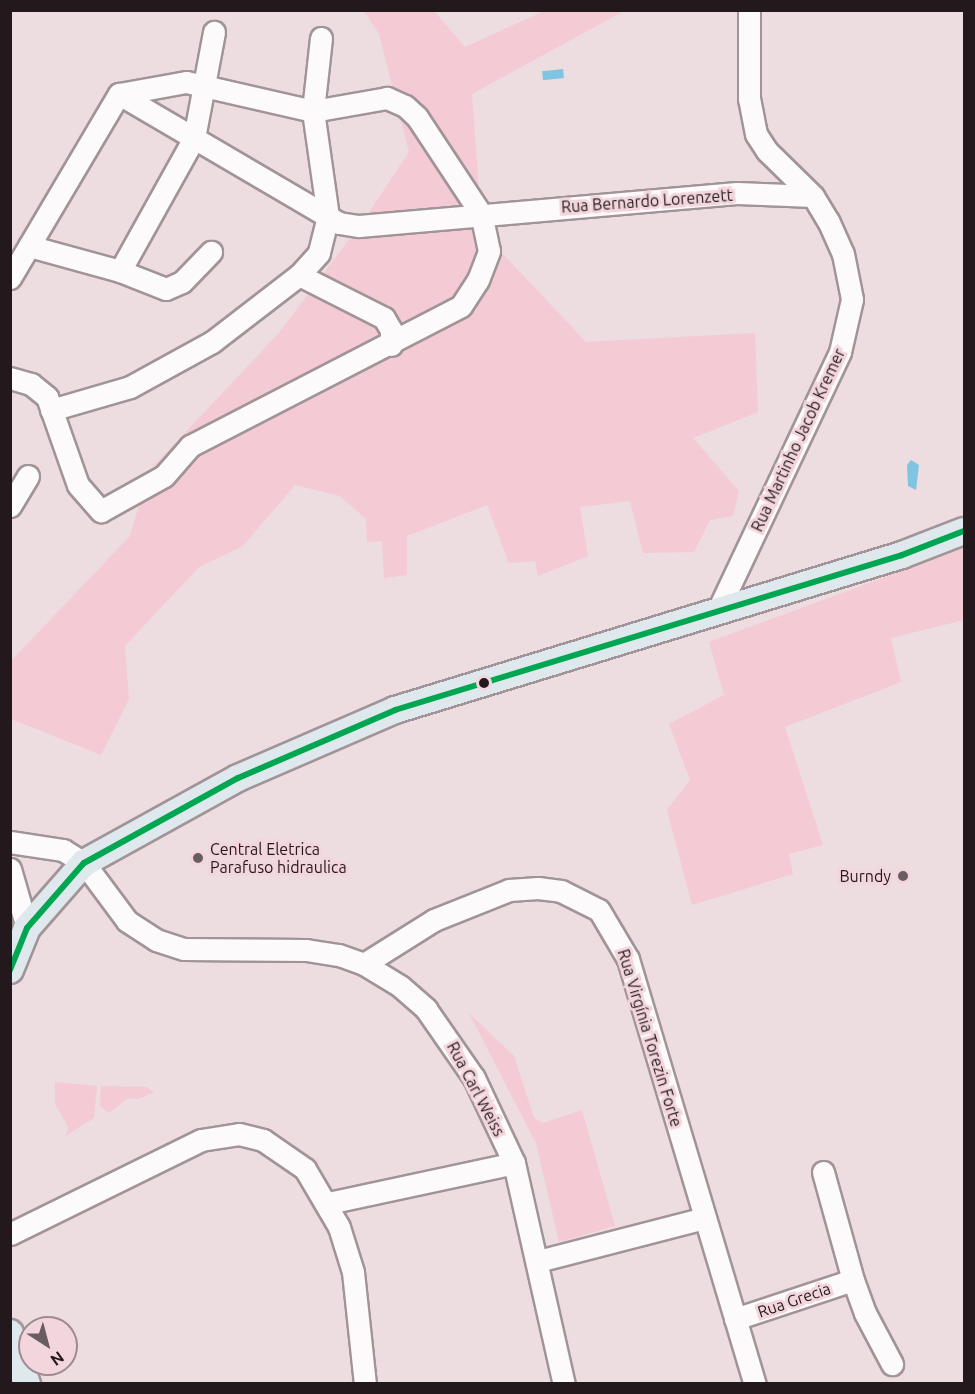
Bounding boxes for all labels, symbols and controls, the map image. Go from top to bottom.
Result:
street label: Rua Bernardo Lorenzett [561,185,733,217]
street label: Rua Martinho Jacob Kremer [747,345,849,535]
unlabelled marker [478,677,490,689]
place label: Central Eletrica Parafuso hidraulica [210,839,347,877]
marker: Central Eletrica Parafuso hidraulica [191,851,205,865]
place label: Burndy [839,866,891,886]
marker: Burndy [896,869,910,883]
street label: Rua Virgínia Torezin Forte [614,947,686,1129]
street label: Rua Carl Weiss [443,1039,509,1139]
street label: Rua Grecia [755,1279,833,1321]
north arrow [18,1316,78,1376]
text: N [47,1348,68,1370]

